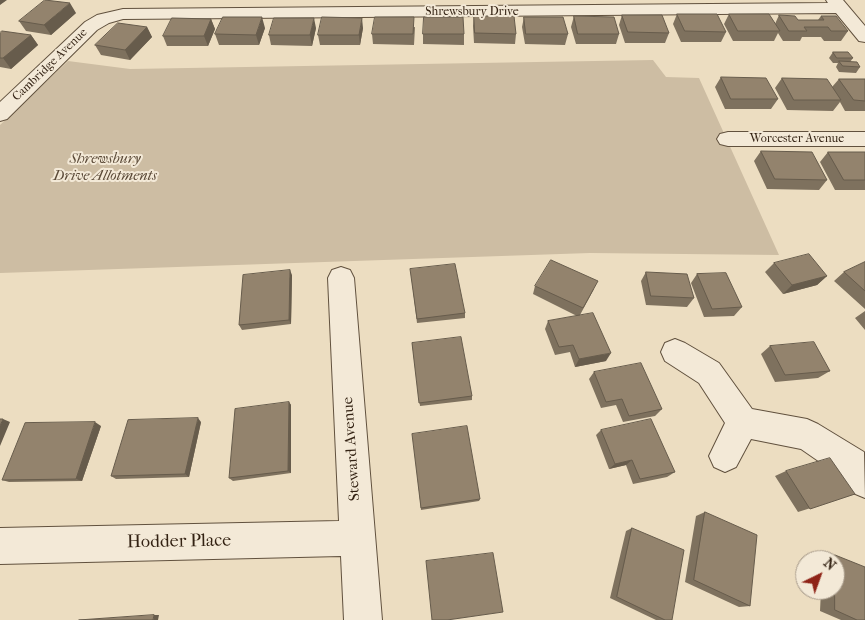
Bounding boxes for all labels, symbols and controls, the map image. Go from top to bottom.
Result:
street label: Shrewsbury Drive [425,5,519,19]
street label: Cambridge Avenue [10,26,90,104]
street label: Worcester Avenue [750,132,844,146]
park label: Shrewsbury Drive Allotments [53,150,157,185]
street label: Steward Avenue [339,396,365,502]
street label: Hodder Place [127,530,231,554]
north arrow [795,550,845,600]
text: N [820,554,839,574]

